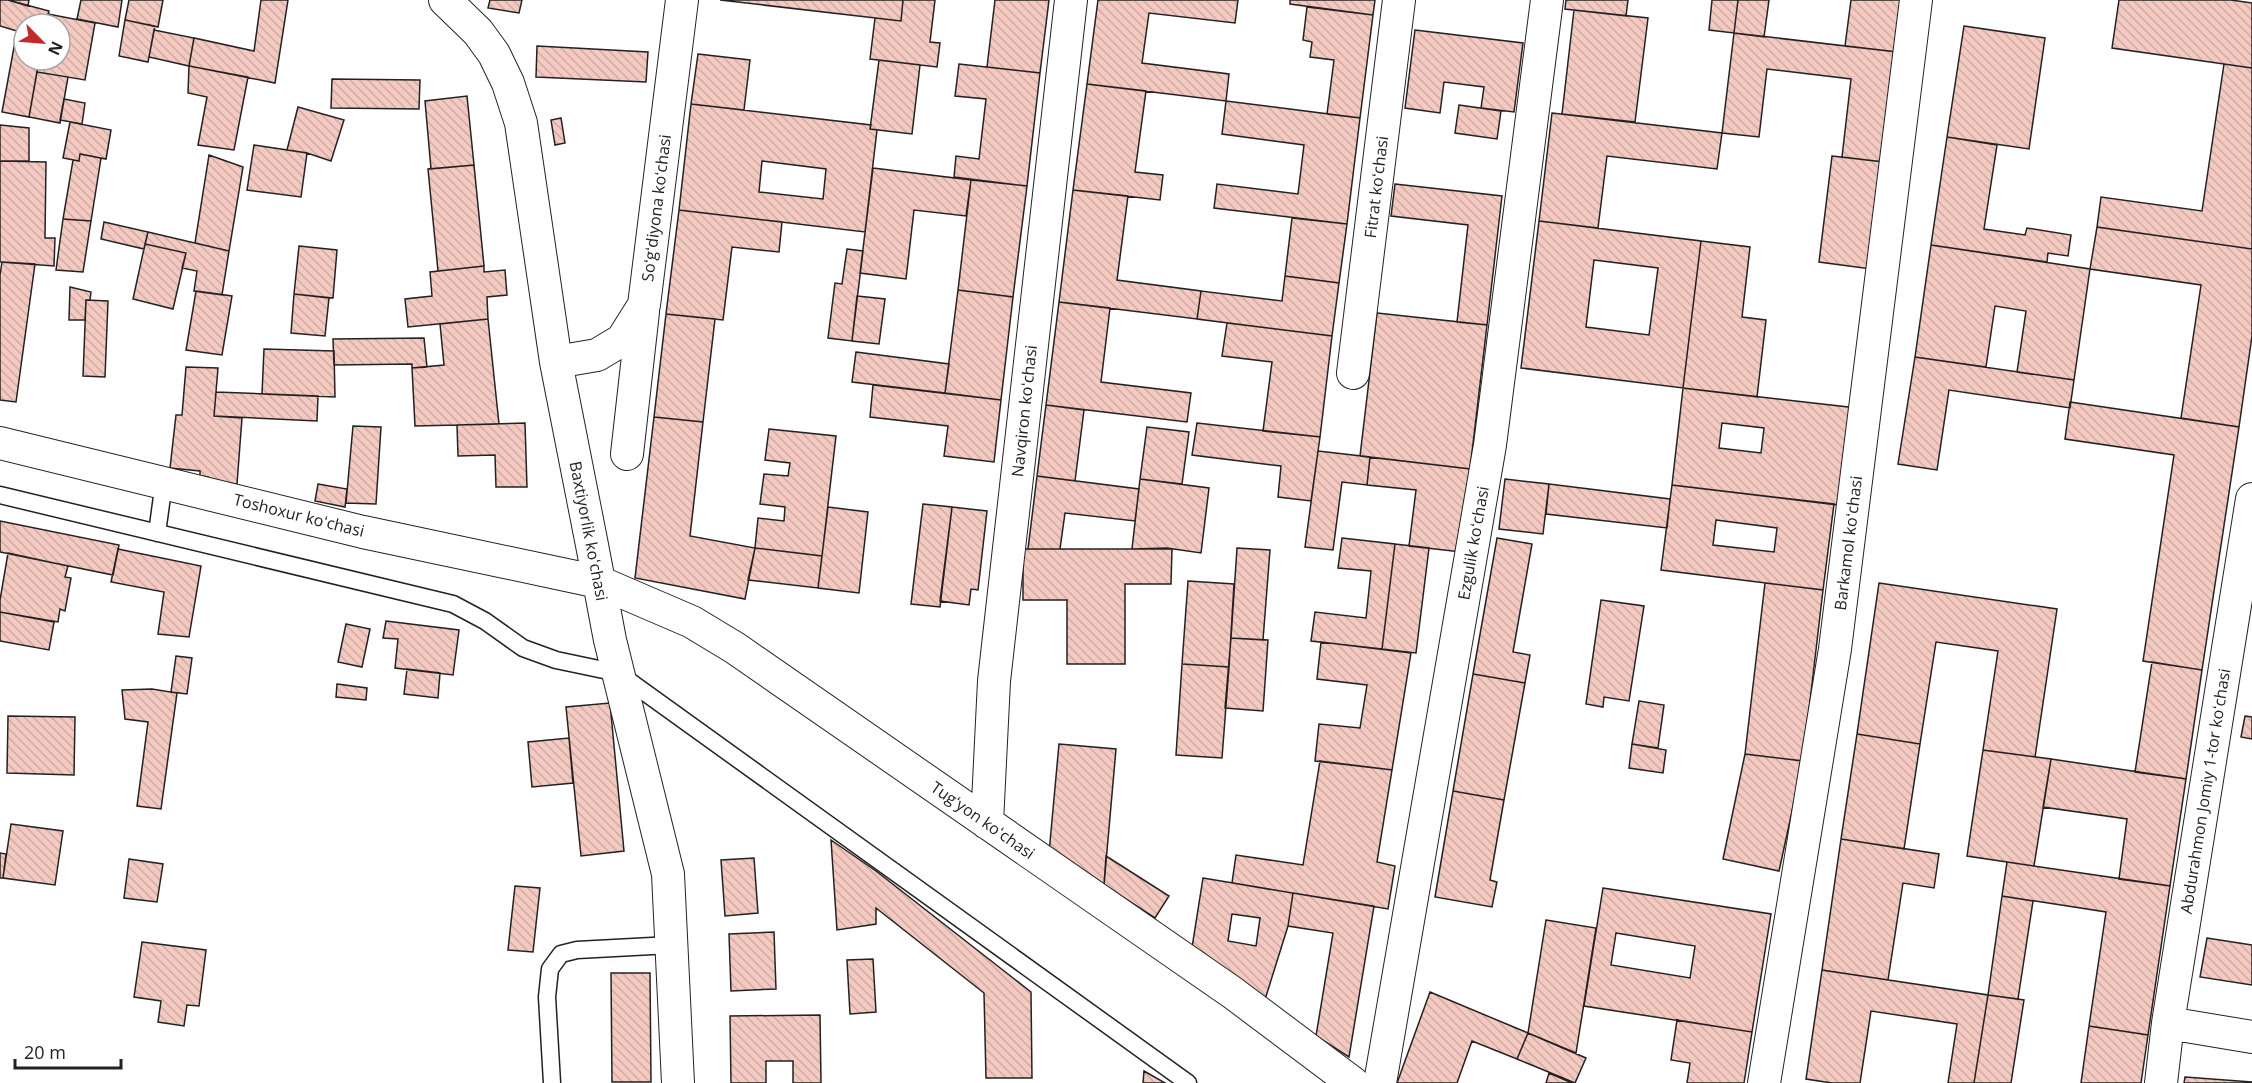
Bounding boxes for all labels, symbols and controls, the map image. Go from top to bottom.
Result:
north arrow [12,12,72,72]
text: N [43,38,68,59]
street label: Soʻgʻdiyona koʻchasi [636,133,676,283]
street label: Fitrat koʻchasi [1359,135,1393,239]
street label: Navqiron koʻchasi [1006,344,1042,478]
street label: Baxtiyorlik koʻchasi [565,459,613,603]
street label: Barkamol koʻchasi [1829,475,1867,611]
street label: Ezgulik koʻchasi [1452,484,1494,602]
street label: Toshoxur koʻchasi [231,488,367,542]
street label: Abdurahmon Jomiy 1-tor koʻchasi [2175,667,2235,915]
street label: Tugʻyon koʻchasi [927,776,1039,864]
scale bar [15,1032,122,1070]
text: 20 m [24,1040,66,1064]

